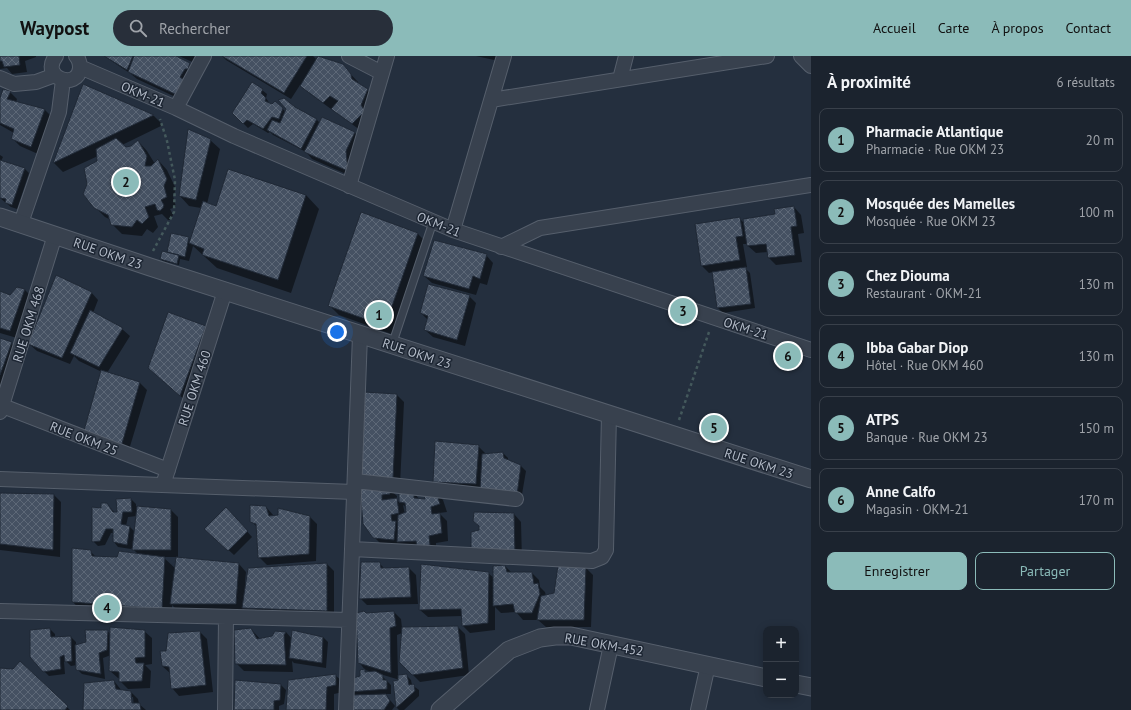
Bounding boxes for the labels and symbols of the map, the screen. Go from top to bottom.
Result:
street label: OKM-21 [118,78,167,111]
pin: 2 [113,167,139,197]
street label: OKM-21 [414,208,463,241]
street label: RUE OKM 23 [71,234,144,273]
street label: RUE OKM 468 [9,284,48,364]
pin: 3 [670,296,696,326]
pin: 1 [366,300,392,330]
street label: OKM-21 [721,313,770,344]
your location [327,322,347,342]
street label: RUE OKM 23 [380,334,453,373]
pin: 6 [775,341,801,371]
street label: RUE OKM 460 [174,348,215,428]
pin: 5 [701,413,727,443]
street label: RUE OKM 25 [47,418,120,459]
street label: RUE OKM 23 [722,444,795,483]
pin: 4 [94,593,120,623]
street label: RUE OKM-452 [563,629,645,660]

